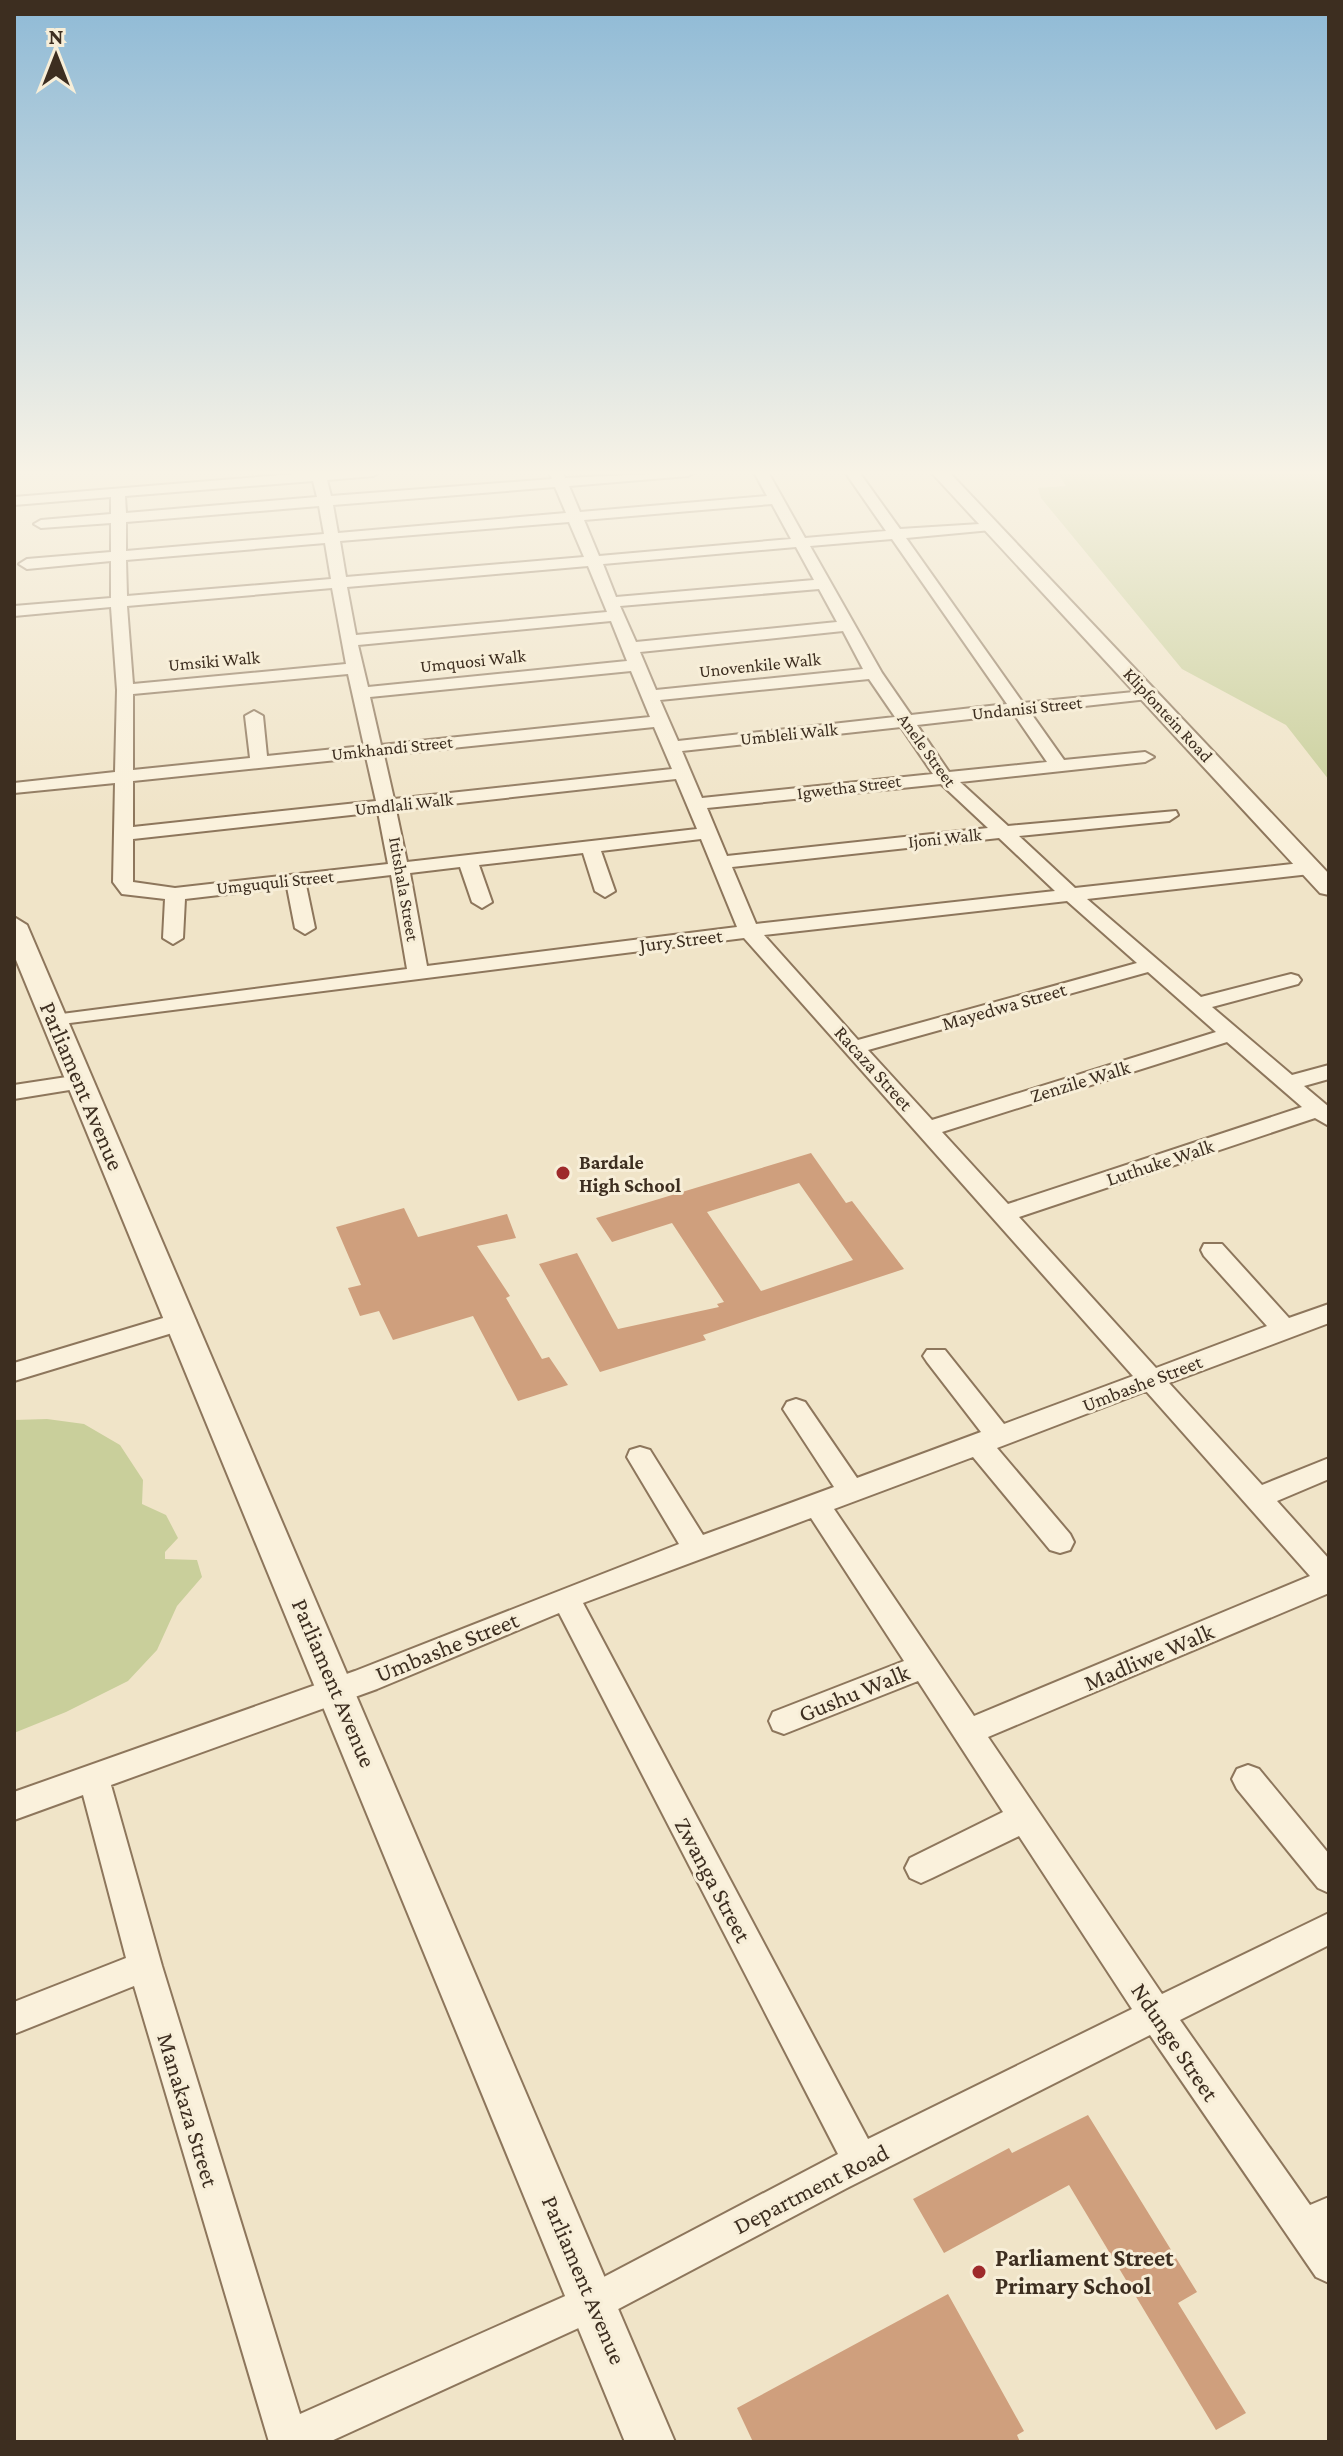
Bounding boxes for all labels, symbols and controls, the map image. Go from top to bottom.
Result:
north arrow [16,16,96,96]
text: N [49,24,64,49]
street label: Umquosi Walk [419,645,527,677]
street label: Umsiki Walk [167,647,261,675]
street label: Unovenkile Walk [698,649,822,681]
street label: Klipfontein Road [1119,664,1217,766]
street label: Undanisi Street [971,692,1084,724]
street label: Anele Street [894,709,961,792]
street label: Umbleli Walk [739,719,839,749]
street label: Umkhandi Street [330,732,455,764]
street label: Igwetha Street [796,771,903,803]
street label: Umdlali Walk [354,789,455,819]
street label: Ijoni Walk [907,824,983,853]
street label: Ititshala Street [385,835,423,944]
street label: Umguquli Street [215,866,336,898]
street label: Jury Street [636,924,724,957]
street label: Mayedwa Street [939,978,1069,1035]
street label: Parliament Avenue [35,997,130,1174]
street label: Racaza Street [830,1021,918,1115]
street label: Zenzile Walk [1028,1055,1133,1107]
street label: Luthuke Walk [1103,1134,1217,1190]
place label: Bardale High School [579,1151,681,1196]
marker: Bardale High School [554,1164,572,1182]
street label: Umbashe Street [1079,1350,1205,1416]
street label: Parliament Avenue [287,1594,382,1771]
street label: Umbashe Street [371,1605,523,1688]
street label: Madliwe Walk [1080,1617,1218,1696]
street label: Gushu Walk [794,1658,914,1727]
street label: Zwanga Street [669,1813,758,1947]
street label: Ndunge Street [1126,1978,1225,2107]
street label: Manakaza Street [152,2030,225,2191]
street label: Department Road [729,2138,893,2239]
street label: Parliament Avenue [537,2191,632,2368]
place label: Parliament Street Primary School [995,2244,1174,2299]
marker: Parliament Street Primary School [970,2263,988,2281]

